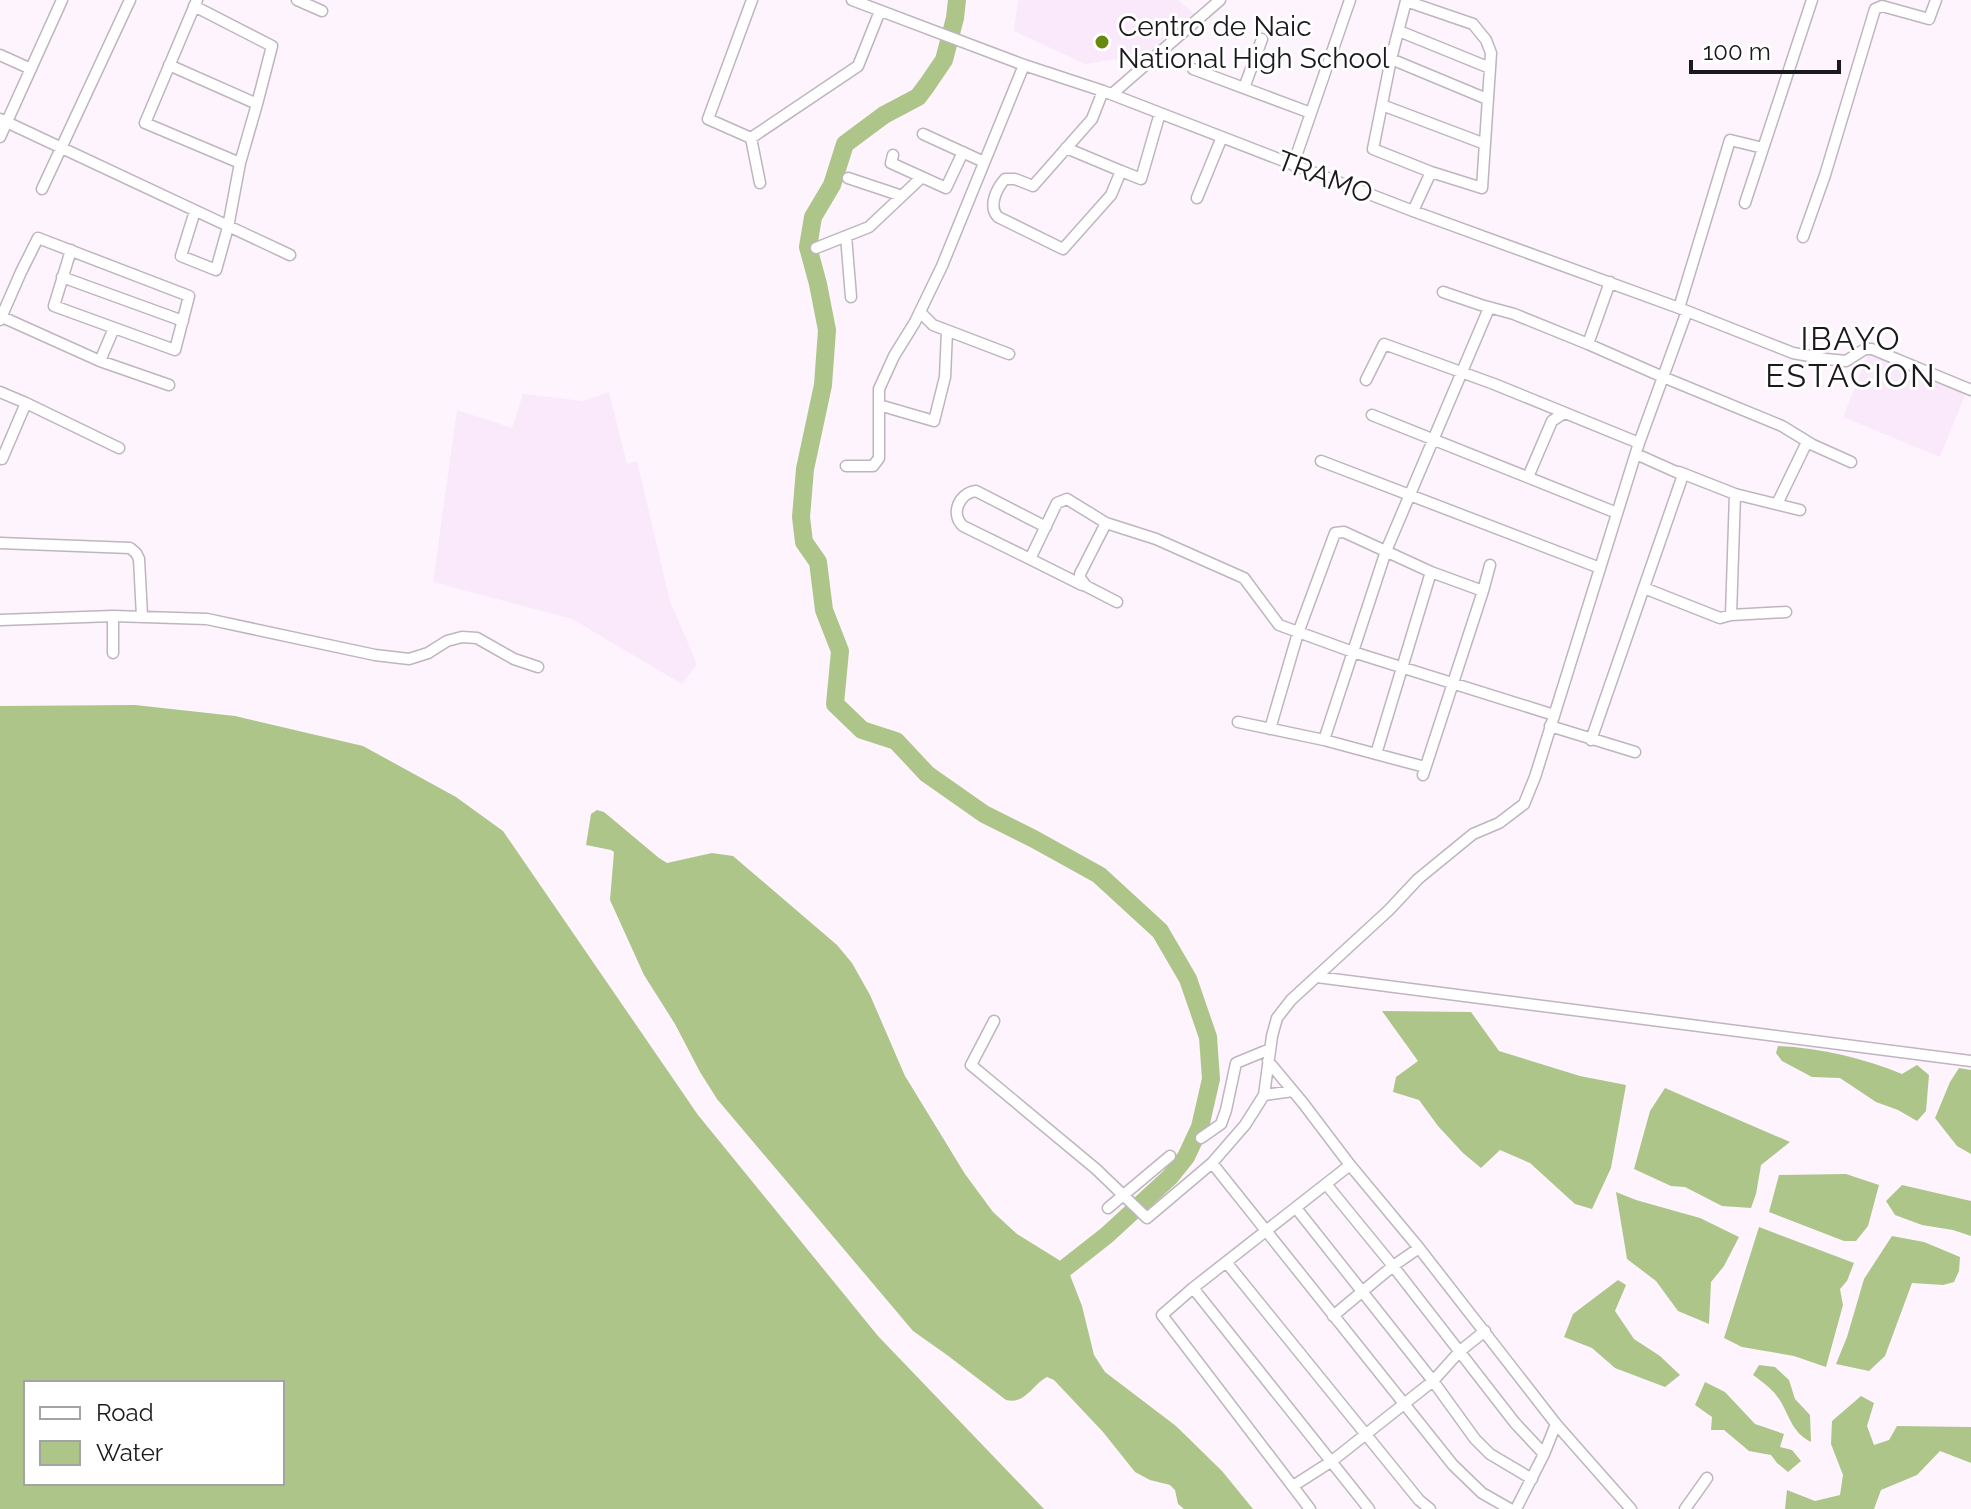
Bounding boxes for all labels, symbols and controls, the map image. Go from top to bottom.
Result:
place label: Centro de Naic National High School [1118,10,1390,75]
scale bar [1691,24,1839,74]
marker: Centro de Naic National High School [1093,33,1111,51]
text: 100 m [1703,37,1771,66]
street label: TRAMO [1273,144,1377,210]
district label: IBAYO ESTACION [1765,320,1937,394]
legend [24,1381,284,1485]
text: Road [96,1398,154,1427]
text: Water [96,1438,164,1467]

